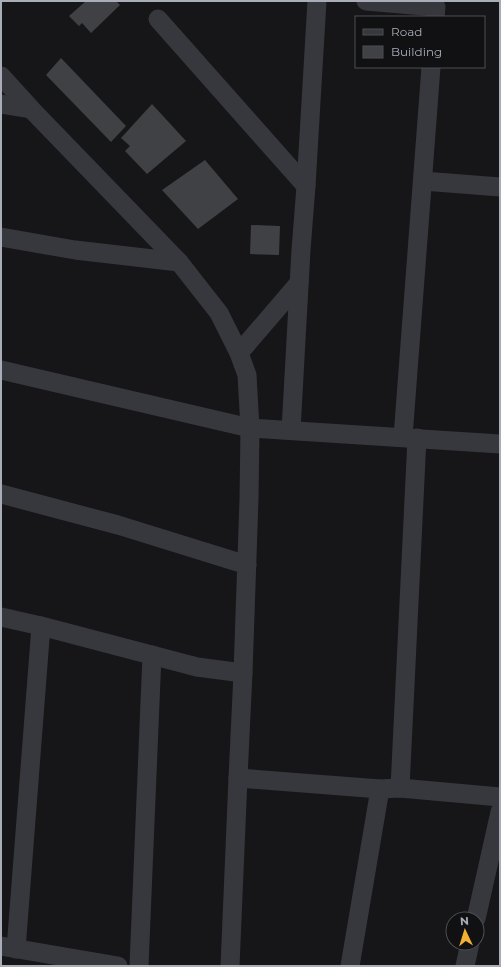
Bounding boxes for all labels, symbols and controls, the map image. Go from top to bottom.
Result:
legend [355,16,485,68]
text: Road [391,24,422,39]
text: Building [391,44,442,59]
north arrow [445,911,485,951]
text: N [459,914,469,928]

